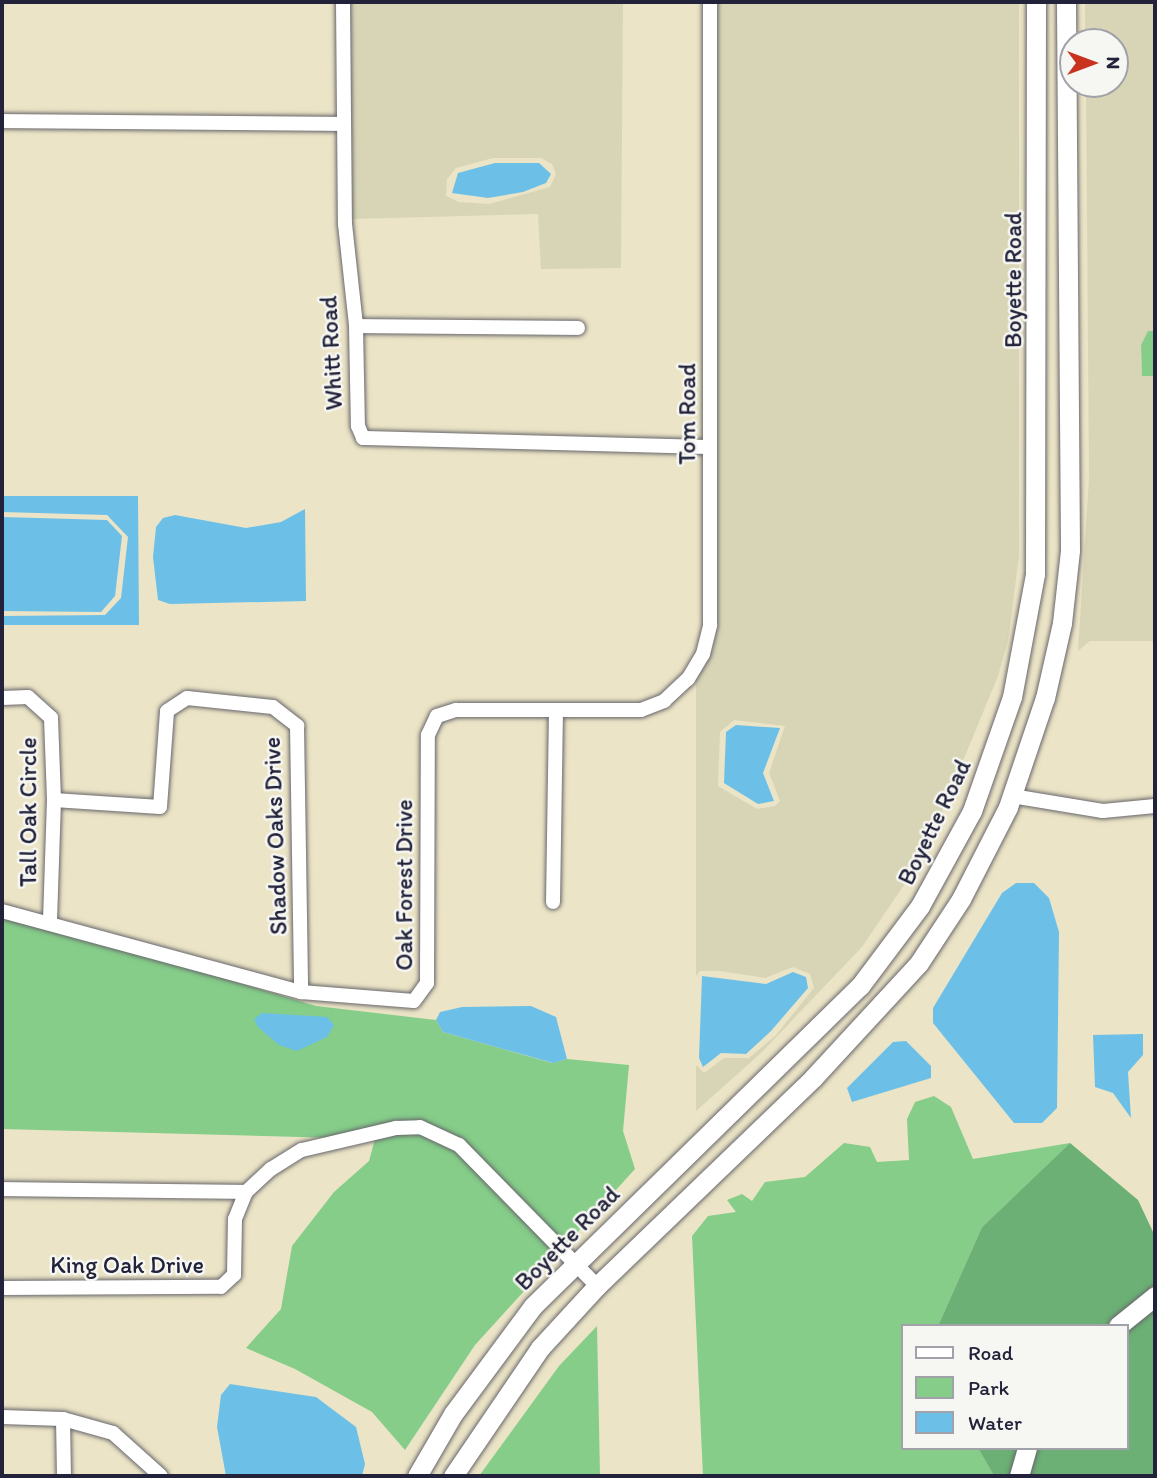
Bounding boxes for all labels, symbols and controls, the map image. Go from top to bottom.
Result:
north arrow [1059,28,1129,98]
text: N [1102,57,1125,69]
street label: Boyette Road [999,212,1027,348]
street label: Whitt Road [314,295,348,411]
street label: Tom Road [673,364,701,464]
street label: Tall Oak Circle [14,737,42,887]
street label: Shadow Oaks Drive [257,737,293,935]
street label: Boyette Road [891,754,977,890]
street label: Oak Forest Drive [390,799,418,971]
street label: Boyette Road [509,1180,625,1296]
street label: King Oak Drive [50,1251,204,1279]
legend [902,1324,1129,1450]
text: Road [968,1340,1013,1365]
text: Park [968,1375,1009,1400]
text: Water [968,1410,1022,1435]

